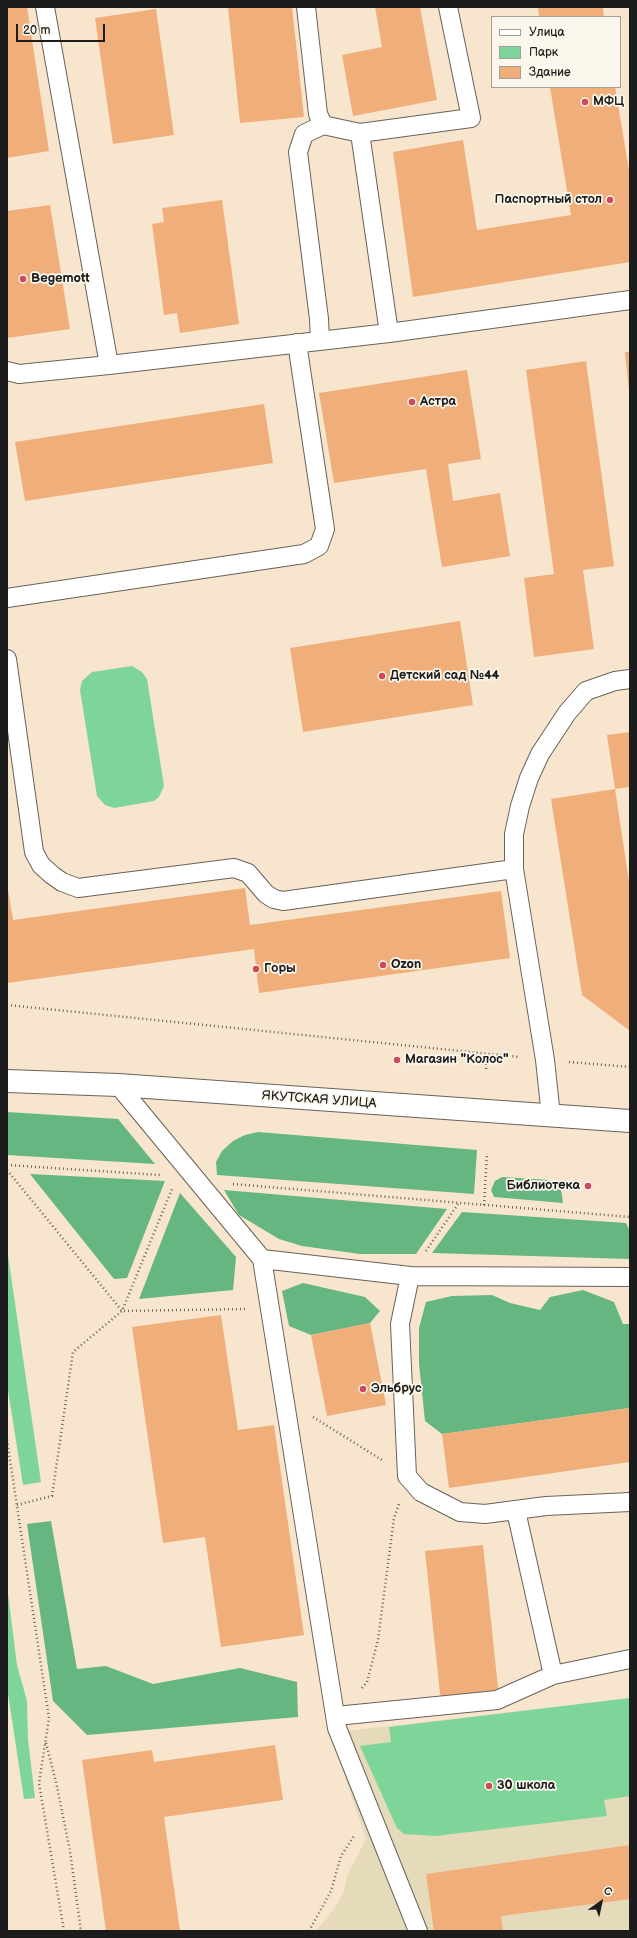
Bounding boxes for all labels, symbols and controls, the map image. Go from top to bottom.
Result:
scale bar [18,16,107,42]
legend [491,16,621,88]
text: 20 m [23,23,50,38]
text: Улица [529,25,565,40]
text: Парк [529,45,558,60]
text: Здание [529,65,571,80]
place label: МФЦ [593,94,624,110]
marker: МФЦ [580,97,590,107]
place label: Паспортный стол [495,192,602,208]
marker: Паспортный стол [605,195,615,205]
place label: Begemott [31,271,90,287]
marker: Begemott [18,274,28,284]
place label: Астра [420,394,456,410]
marker: Астра [407,397,417,407]
place label: Детский сад №44 [390,668,499,684]
marker: Детский сад №44 [377,671,387,681]
place label: Ozon [391,957,421,973]
marker: Ozon [378,960,388,970]
place label: Горы [264,961,296,977]
marker: Горы [251,964,261,974]
place label: Магазин "Колос" [405,1052,509,1068]
marker: Магазин "Колос" [392,1055,402,1065]
street label: ЯКУТСКАЯ УЛИЦА [261,1088,377,1112]
place label: Библиотека [507,1178,580,1194]
marker: Библиотека [583,1181,593,1191]
place label: Эльбрус [371,1381,422,1397]
marker: Эльбрус [358,1384,368,1394]
place label: 30 школа [497,1778,555,1794]
marker: 30 школа [484,1781,494,1791]
north arrow [581,1882,621,1922]
text: С [601,1884,615,1899]

